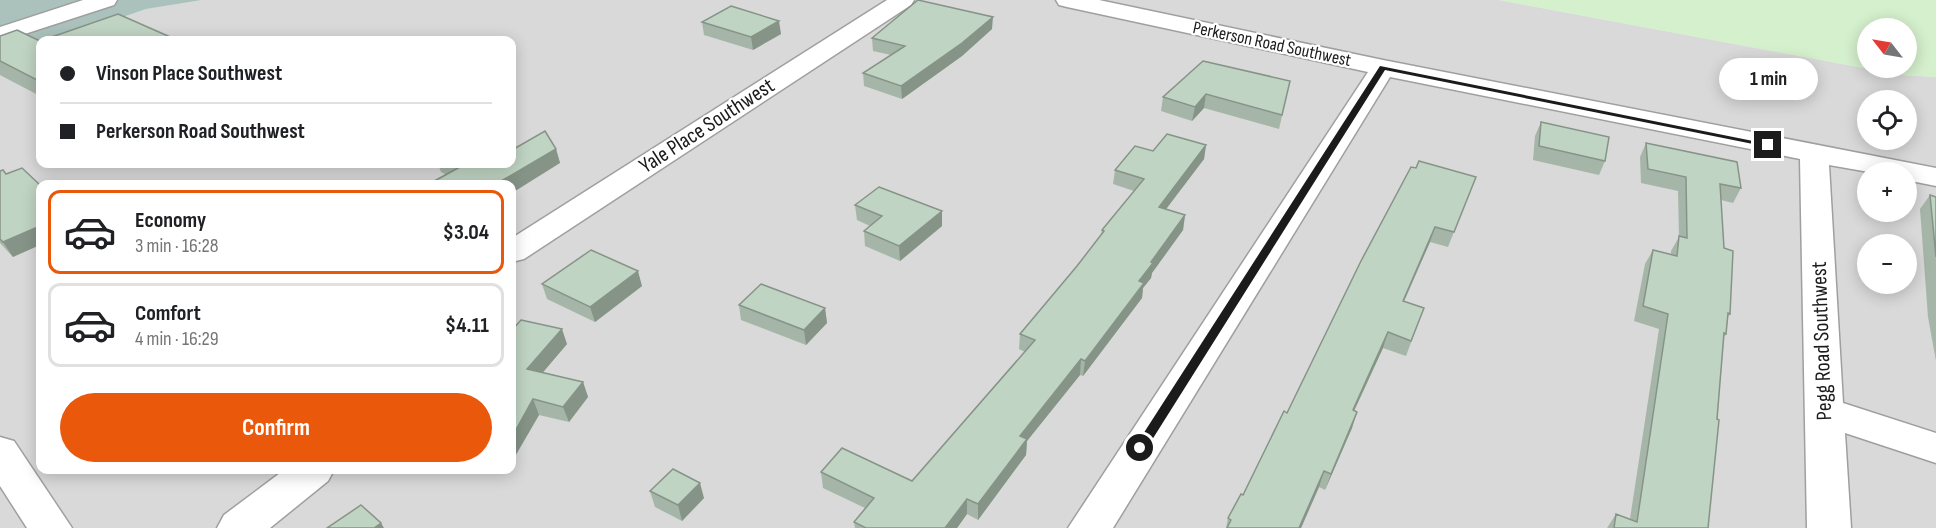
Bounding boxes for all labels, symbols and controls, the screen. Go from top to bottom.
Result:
street label: Perkerson Road Southwest [1191,17,1354,71]
north arrow [1857,18,1917,78]
map controls [1857,18,1917,294]
callout: 1 min [1718,58,1818,100]
text: Vinson Place Southwest [96,60,282,87]
text: 1 min [1750,67,1787,91]
street label: Yale Place Southwest [634,72,780,180]
button: locate [1857,90,1917,150]
text: Perkerson Road Southwest [96,118,305,145]
route end [1754,131,1781,158]
button: + [1857,162,1917,222]
icon: car [63,205,117,259]
text: Economy [135,207,206,234]
text: $3.04 [443,219,489,246]
text: 3 min · 16:28 [135,234,219,258]
button: − [1857,234,1917,294]
street label: Pegg Road Southwest [1806,261,1838,421]
icon: car [63,298,117,352]
text: Comfort [135,300,201,327]
text: $4.11 [445,312,489,339]
text: 4 min · 16:29 [135,327,219,351]
button: Confirm [60,393,492,462]
route start [1126,434,1153,461]

